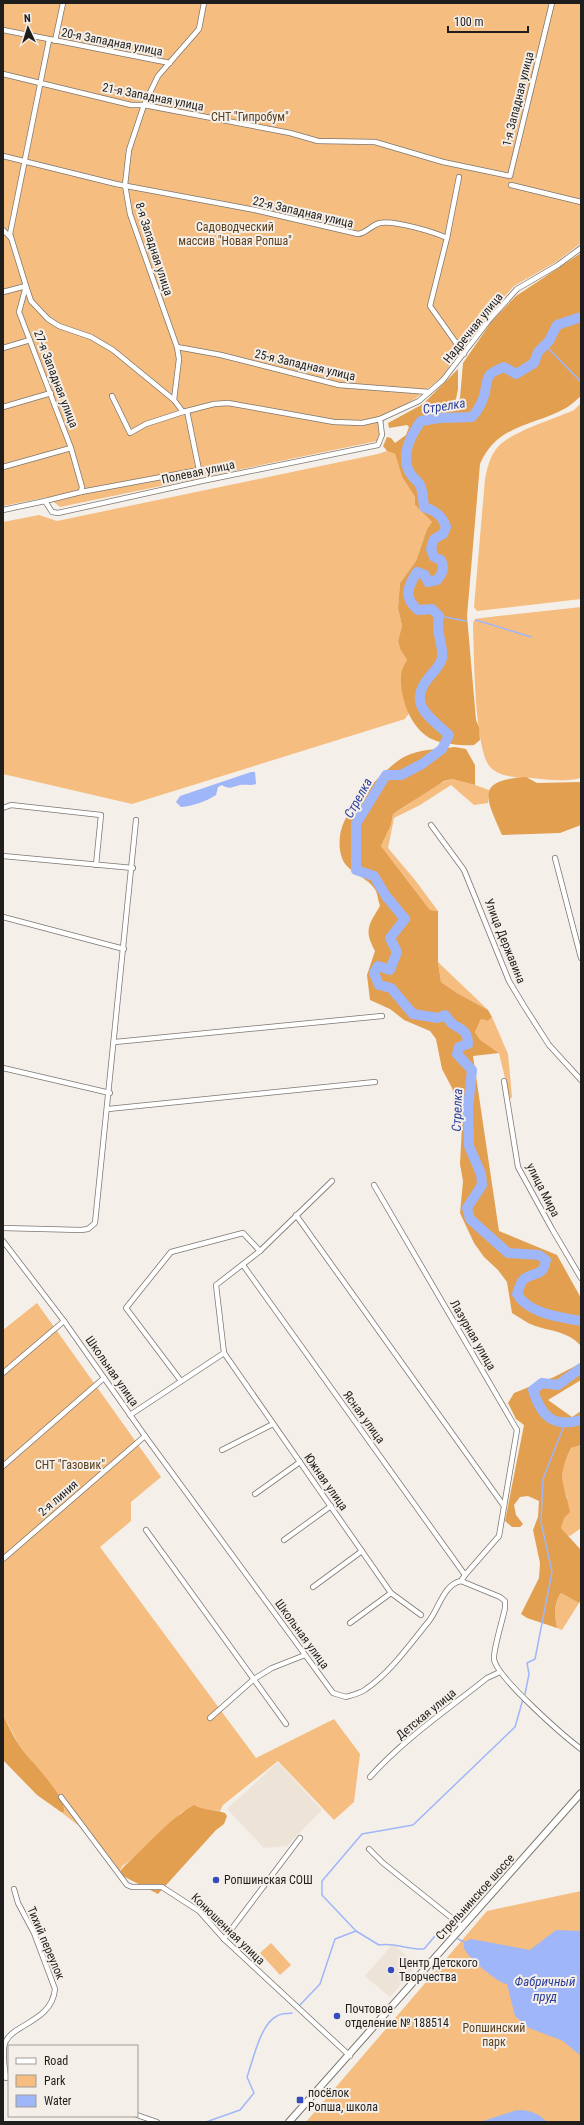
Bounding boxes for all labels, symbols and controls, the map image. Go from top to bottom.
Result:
north arrow [8,8,48,48]
scale bar [448,8,528,34]
text: N [24,12,31,25]
text: 100 m [454,15,484,29]
street label: 20-я Западная улица [60,25,164,59]
street label: 1-я Западная улица [499,50,537,148]
street label: 21-я Западная улица [101,80,205,114]
park label: СНТ "Гипробум" [211,110,289,124]
street label: 22-я Западная улица [251,194,355,230]
street label: 8-я Западная улица [132,201,176,298]
park label: Садоводческий массив "Новая Ропша" [178,220,292,248]
street label: Надречная улица [440,290,506,366]
street label: 27-я Западная улица [31,328,81,430]
street label: 25-я Западная улица [253,347,357,383]
water label: Стрелка [421,395,467,417]
street label: Полевая улица [160,457,236,487]
water label: Стрелка [341,775,375,821]
street label: Улица Державина [482,897,528,986]
water label: Стрелка [449,1088,465,1132]
street label: улица Мира [523,1161,563,1220]
street label: Лазурная улица [447,1297,499,1373]
street label: Школьная улица [83,1333,142,1409]
street label: Ясная улица [340,1388,388,1446]
street label: Южная улица [301,1451,351,1513]
park label: СНТ "Газовик" [35,1458,105,1472]
street label: 2-я линия [35,1477,81,1519]
street label: Школьная улица [272,1596,332,1672]
street label: Детская улица [393,1686,459,1742]
street label: Стрельнинское шоссе [433,1851,517,1943]
place label: Ропшинская СОШ [224,1873,313,1887]
marker: Ропшинская СОШ [211,1875,221,1885]
street label: Конюшенная улица [188,1890,268,1968]
street label: Тихий переулок [24,1904,68,1982]
place label: Центр Детского Творчества [399,1956,478,1984]
marker: Центр Детского Творчества [386,1965,396,1975]
water label: Фабричный пруд [515,1974,576,2004]
place label: Почтовое отделение № 188514 [345,2002,449,2030]
marker: Почтовое отделение № 188514 [332,2011,342,2021]
park label: Ропшинский парк [463,2021,525,2049]
legend [8,2045,138,2117]
text: Road [44,2054,68,2068]
text: Park [44,2074,66,2088]
place label: посёлок Ропша, школа [308,2086,378,2114]
text: Water [44,2094,72,2108]
marker: посёлок Ропша, школа [295,2095,305,2105]

